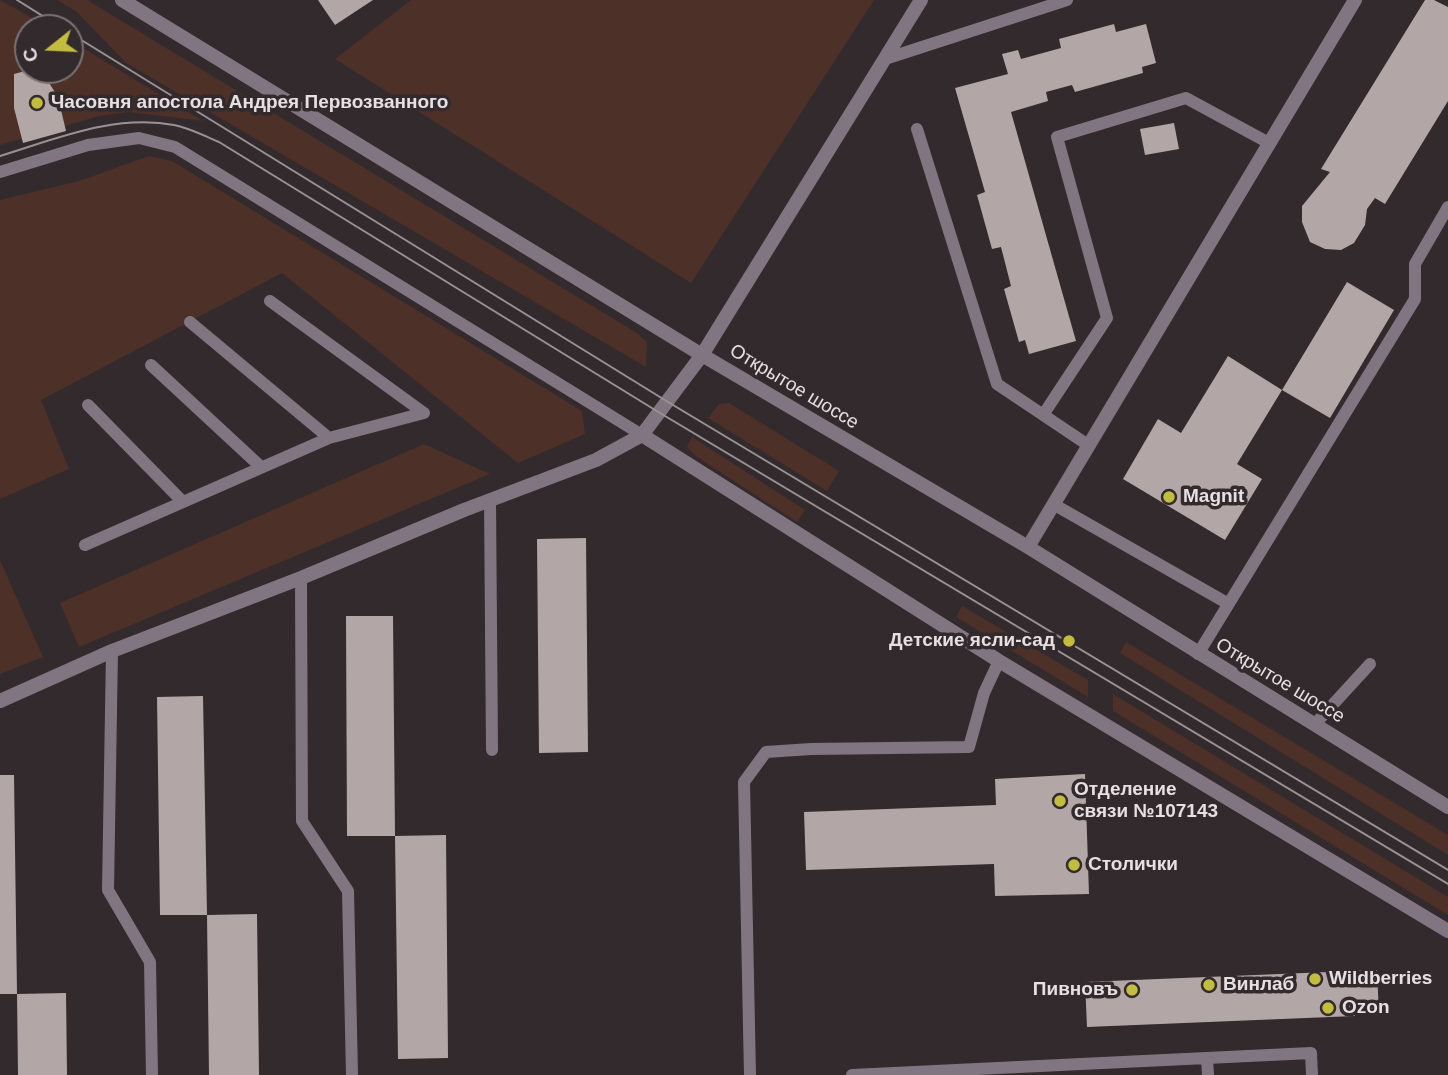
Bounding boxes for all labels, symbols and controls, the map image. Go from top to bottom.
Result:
north arrow [14,14,84,84]
text: С [18,45,43,65]
place label: Часовня апостола Андрея Первозванного [51,92,448,114]
marker: Часовня апостола Андрея Первозванного [29,95,45,111]
street label: Открытое шоссе [725,340,863,434]
place label: Magnit [1183,486,1244,508]
marker: Magnit [1161,489,1177,505]
place label: Детские ясли-сад [889,630,1055,652]
marker: Детские ясли-сад [1061,633,1077,649]
street label: Открытое шоссе [1211,634,1349,728]
place label: Отделение связи №107143 [1074,779,1218,823]
marker: Отделение связи №107143 [1052,793,1068,809]
place label: Столички [1088,854,1178,876]
marker: Столички [1066,857,1082,873]
place label: Wildberries [1329,968,1432,990]
marker: Wildberries [1307,971,1323,987]
place label: Винлаб [1223,974,1294,996]
marker: Винлаб [1201,977,1217,993]
place label: Пивновъ [1033,979,1118,1001]
marker: Пивновъ [1124,982,1140,998]
place label: Ozon [1342,997,1389,1019]
marker: Ozon [1320,1000,1336,1016]

